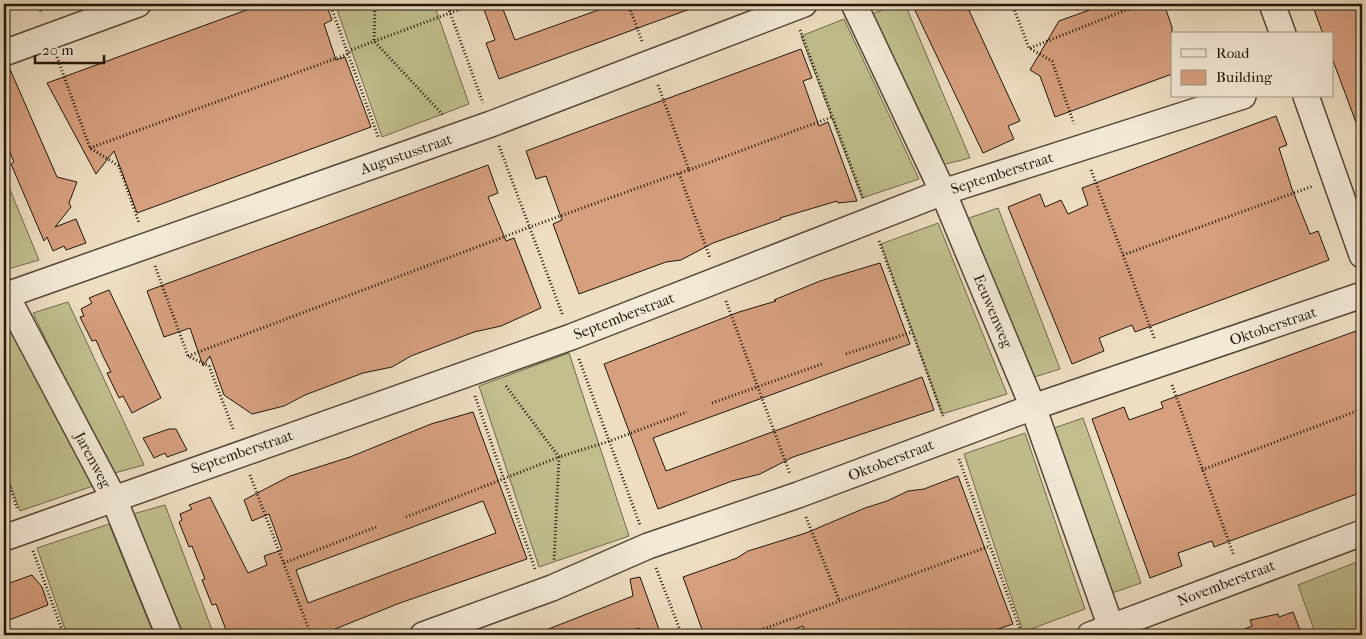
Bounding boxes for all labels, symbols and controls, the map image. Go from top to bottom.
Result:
scale bar [35,32,104,64]
legend [1171,32,1334,98]
text: 20 m [42,41,74,59]
text: Road [1216,44,1250,62]
text: Building [1216,68,1273,86]
street label: Augustusstraat [357,130,455,179]
street label: Septemberstraat [949,148,1056,198]
street label: Eeuwenweg [969,272,1017,351]
street label: Septemberstraat [571,288,678,344]
street label: Oktoberstraat [1227,303,1319,349]
street label: Septemberstraat [189,426,296,478]
street label: Jarenweg [70,428,116,492]
street label: Oktoberstraat [845,435,937,485]
street label: Novemberstraat [1174,556,1278,610]

